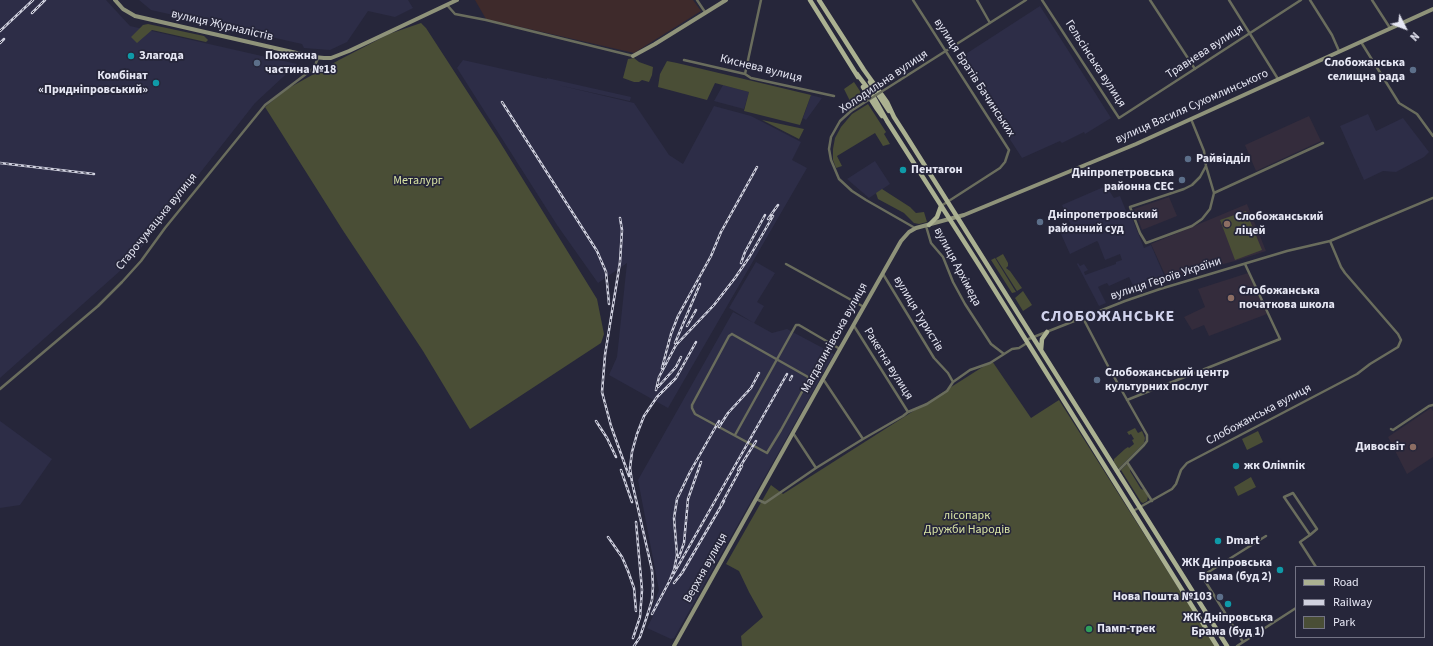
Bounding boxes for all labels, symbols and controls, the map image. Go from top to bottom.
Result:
street label: вулиця Журналістів [170,7,274,45]
north arrow [1385,8,1425,48]
street label: вулиця Братів Бачинських [930,16,1018,140]
street label: Гельсінська вулиця [1061,18,1129,110]
street label: Травнева вулиця [1164,22,1246,82]
text: N [1406,29,1422,44]
street label: Холодильна вулиця [837,47,931,117]
place label: Злагода [139,49,184,63]
place label: Пожежна частина №18 [265,49,336,77]
marker: Злагода [126,51,136,61]
street label: Киснева вулиця [718,52,804,86]
place label: Слобожанська селищна рада [1324,56,1405,84]
marker: Пожежна частина №18 [252,58,262,68]
marker: Слобожанська селищна рада [1408,65,1418,75]
street label: вулиця Василя Сухомлинського [1113,67,1271,147]
place label: Комбінат «Придніпровський» [38,69,148,97]
marker: Комбінат «Придніпровський» [151,78,161,88]
place label: Райвідділ [1196,152,1250,166]
marker: Райвідділ [1183,154,1193,164]
place label: Пентагон [911,163,963,177]
marker: Пентагон [898,165,908,175]
place label: Дніпропетровська районна СЕС [1072,166,1174,194]
street label: Старочумацька вулиця [113,171,201,273]
park label: Металург [393,174,443,188]
marker: Дніпропетровська районна СЕС [1177,175,1187,185]
place label: Дніпропетровський районний суд [1048,208,1158,236]
place label: Слобожанський ліцей [1235,210,1324,238]
marker: Дніпропетровський районний суд [1035,217,1045,227]
marker: Слобожанський ліцей [1222,219,1232,229]
street label: вулиця Архімеда [930,225,984,309]
street label: вулиця Героїв України [1109,254,1223,304]
street label: вулиця Туристів [890,274,946,354]
street label: Магдалинівська вулиця [799,280,871,396]
place label: Cлобожанська початкова школа [1239,284,1335,312]
marker: Cлобожанська початкова школа [1226,293,1236,303]
district label: СЛОБОЖАНСЬКЕ [1041,307,1175,327]
street label: Ракетна вулиця [860,325,916,403]
place label: Слобожанський центр культурних послуг [1105,366,1229,394]
marker: Слобожанський центр культурних послуг [1092,375,1102,385]
street label: Слобожанська вулиця [1204,381,1314,449]
place label: Дивосвіт [1356,440,1405,454]
marker: Дивосвіт [1408,442,1418,452]
place label: жк Олімпік [1244,459,1305,473]
marker: жк Олімпік [1231,461,1241,471]
park label: лісопарк Дружби Народів [924,509,1010,537]
street label: Верхня вулиця [681,531,731,605]
place label: Dmart [1226,534,1260,548]
marker: Dmart [1213,536,1223,546]
place label: ЖК Дніпровська Брама (буд 2) [1182,556,1272,584]
marker: ЖК Дніпровська Брама (буд 2) [1275,565,1285,575]
legend [1295,566,1425,638]
text: Road [1333,574,1359,591]
place label: Нова Пошта №103 [1113,590,1212,604]
marker: Нова Пошта №103 [1215,592,1225,602]
text: Railway [1333,594,1372,611]
marker: ЖК Дніпровська Брама (буд 1) [1223,599,1233,609]
place label: ЖК Дніпровська Брама (буд 1) [1183,611,1273,639]
text: Park [1333,614,1355,631]
place label: Памп-трек [1097,622,1155,636]
marker: Памп-трек [1084,624,1094,634]

